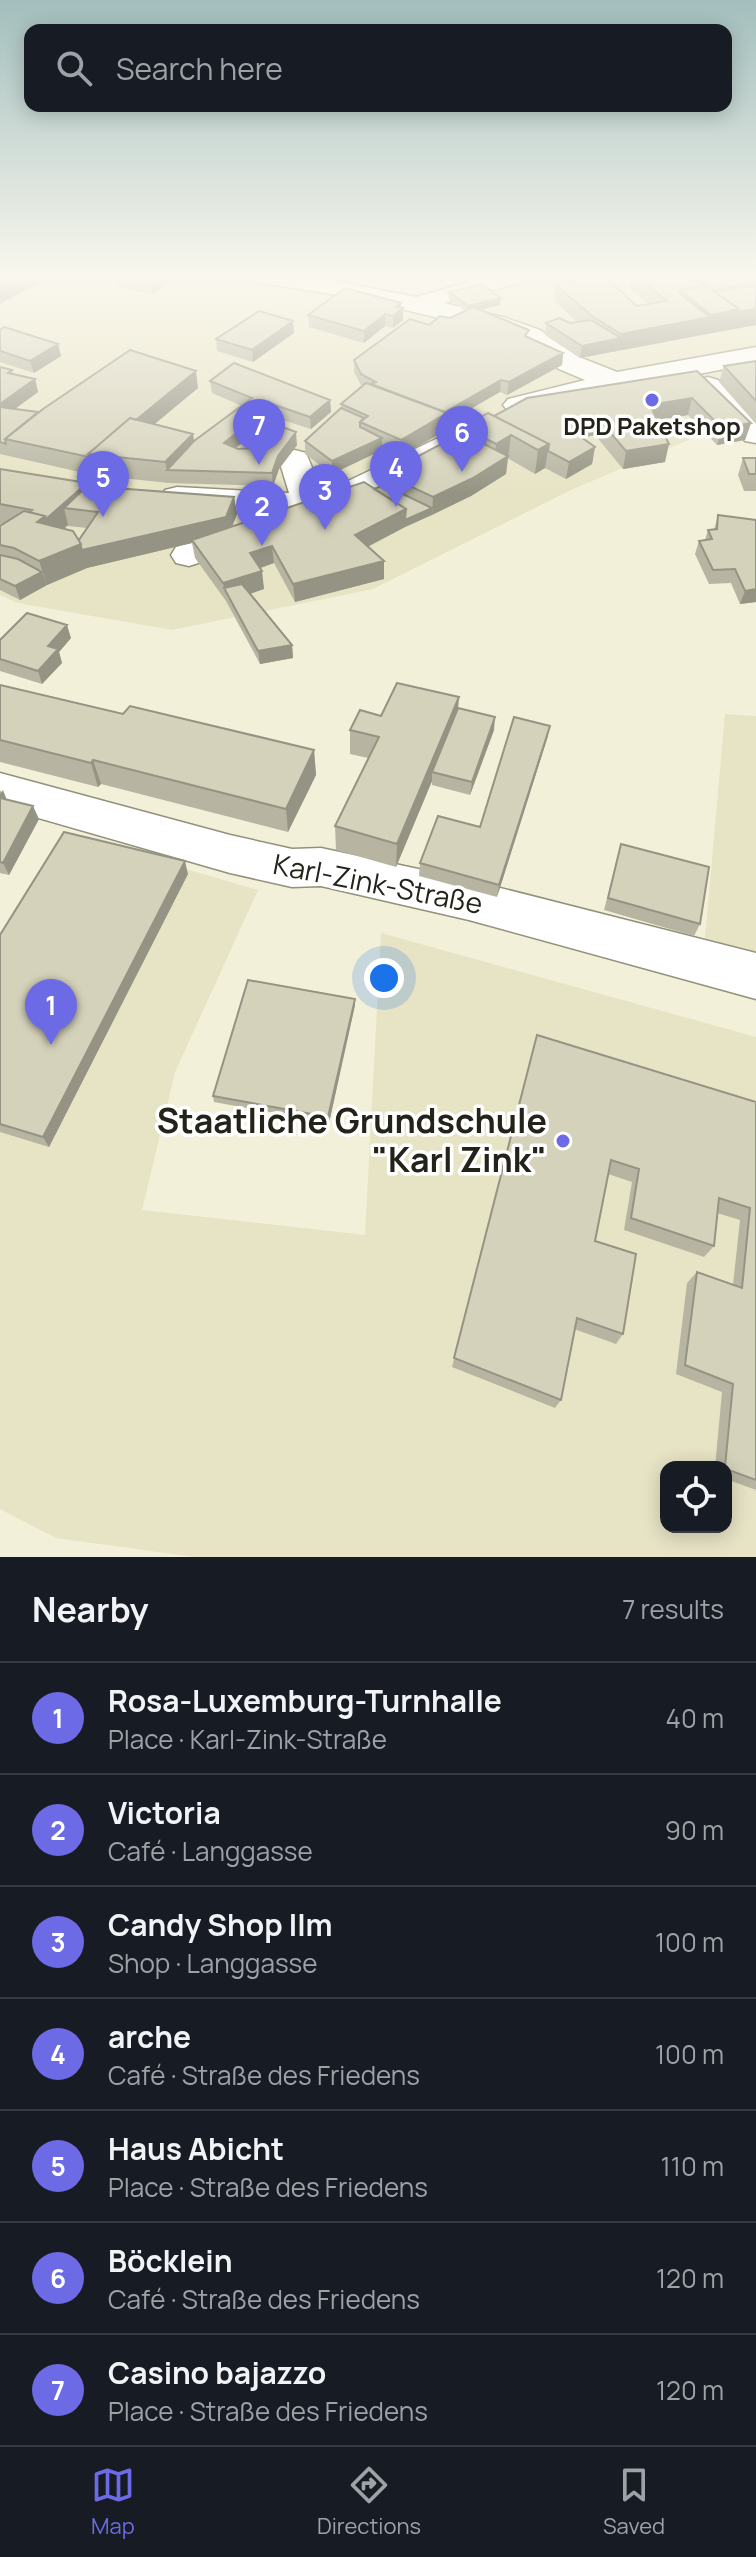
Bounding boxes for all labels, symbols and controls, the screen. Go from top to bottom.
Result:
search box [24,24,732,112]
icon: search [52,46,96,90]
text: Search here [116,48,283,89]
marker: DPD Paketshop [643,391,661,409]
pin: 7 [233,399,285,465]
pin: 6 [436,406,488,472]
place label: DPD Paketshop [563,409,741,442]
pin: 4 [370,441,422,507]
pin: 5 [77,451,129,517]
pin: 3 [299,464,351,530]
pin: 2 [236,480,288,546]
street label: Karl-Zink-Straße [270,844,486,922]
your location [364,958,404,998]
pin: 1 [25,979,77,1045]
place label: Staatliche Grundschule "Karl Zink" [157,1097,547,1182]
marker: Staatliche Grundschule "Karl Zink" [554,1132,572,1150]
map controls [660,1461,732,1533]
button: locate [660,1461,732,1533]
text: Nearby [32,1586,148,1632]
text: 7 results [622,1591,724,1627]
text: Rosa-Luxemburg-Turnhalle [108,1680,502,1721]
text: 1 [52,1700,64,1736]
text: 40 m [666,1700,724,1736]
text: Place · Karl-Zink-Straße [108,1721,387,1757]
text: Victoria [108,1792,221,1833]
text: 2 [50,1812,66,1848]
text: 90 m [665,1812,724,1848]
text: Café · Langgasse [108,1833,313,1869]
text: Candy Shop Ilm [108,1904,333,1945]
text: 3 [50,1924,66,1960]
text: 100 m [655,1924,724,1960]
text: Shop · Langgasse [108,1945,317,1981]
text: arche [108,2016,191,2057]
text: 4 [50,2036,66,2072]
text: 100 m [655,2036,724,2072]
text: Café · Straße des Friedens [108,2057,420,2093]
text: Haus Abicht [108,2128,284,2169]
text: 5 [50,2148,66,2184]
text: 110 m [661,2148,724,2184]
text: Place · Straße des Friedens [108,2169,428,2205]
text: Böcklein [108,2240,233,2281]
text: 6 [50,2260,66,2296]
text: 120 m [656,2260,724,2296]
text: Café · Straße des Friedens [108,2281,420,2317]
text: Casino bajazzo [108,2352,326,2393]
text: 7 [51,2372,65,2408]
text: 120 m [656,2372,724,2408]
text: Place · Straße des Friedens [108,2393,428,2429]
tab: Map [91,2463,135,2541]
tab: Directions [317,2463,421,2541]
tab: Saved [603,2463,665,2541]

